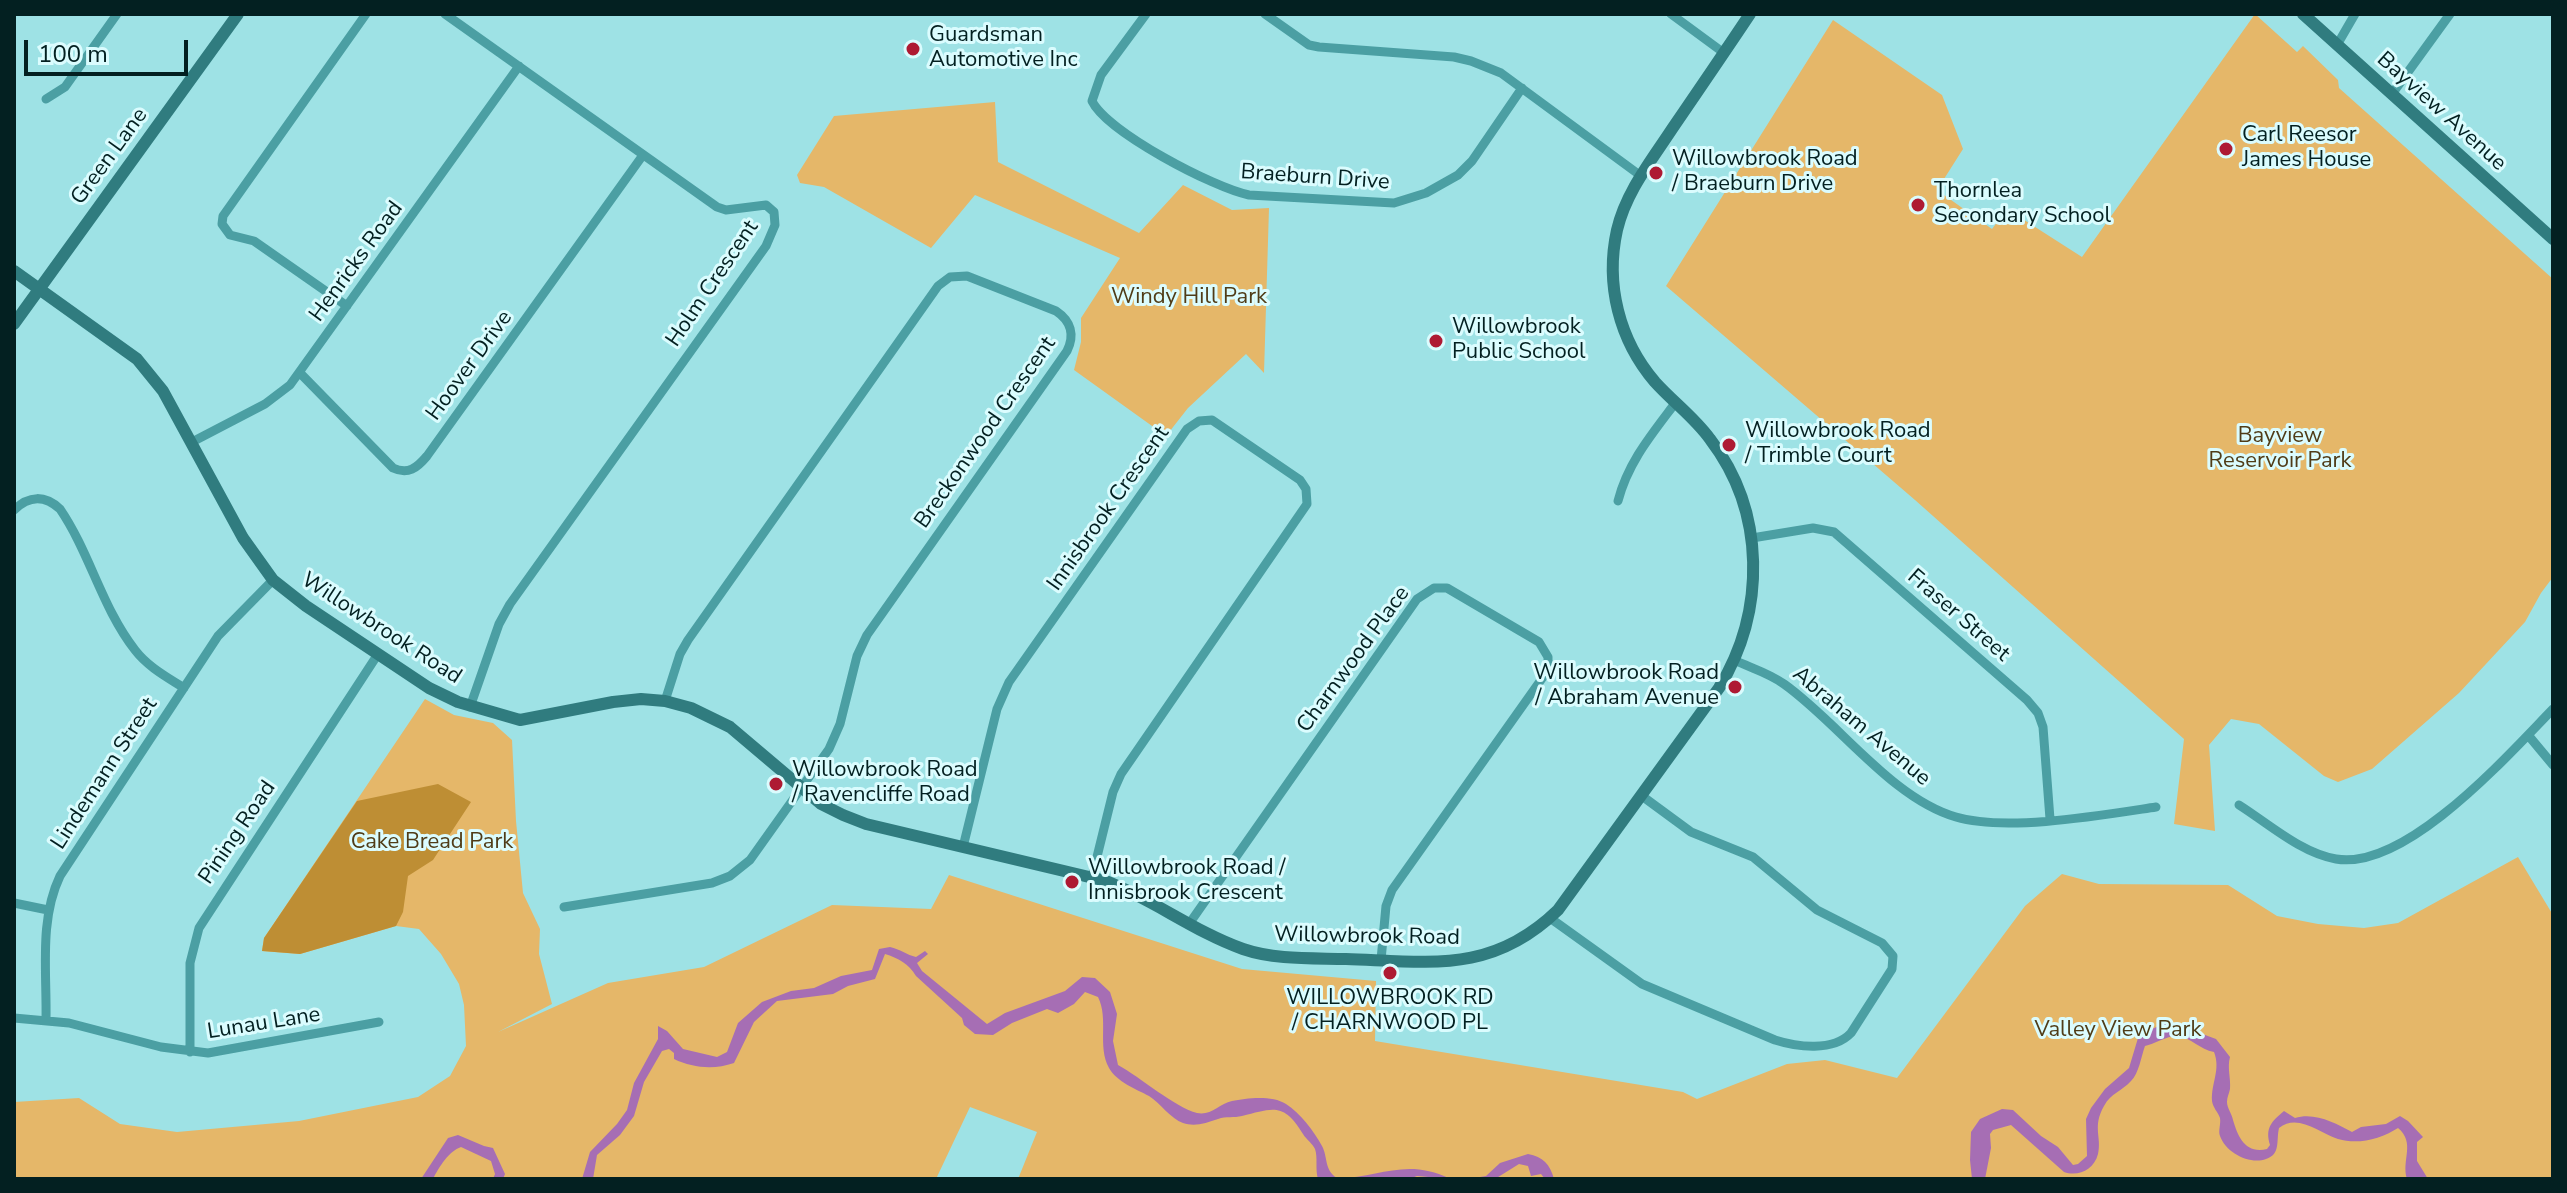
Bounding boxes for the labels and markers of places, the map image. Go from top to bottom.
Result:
place label: Guardsman Automotive Inc [929,23,1078,74]
marker: Guardsman Automotive Inc [904,40,922,58]
place label: Carl Reesor James House [2242,123,2371,174]
marker: Carl Reesor James House [2217,140,2235,158]
place label: Willowbrook Road / Braeburn Drive [1672,147,1858,198]
marker: Willowbrook Road / Braeburn Drive [1647,164,1665,182]
place label: Thornlea Secondary School [1934,179,2111,230]
marker: Thornlea Secondary School [1909,196,1927,214]
place label: Willowbrook Public School [1452,315,1586,366]
marker: Willowbrook Public School [1427,332,1445,350]
place label: Willowbrook Road / Trimble Court [1745,419,1931,470]
marker: Willowbrook Road / Trimble Court [1720,436,1738,454]
place label: Willowbrook Road / Abraham Avenue [1533,661,1719,712]
marker: Willowbrook Road / Abraham Avenue [1726,678,1744,696]
place label: Willowbrook Road / Ravencliffe Road [792,758,978,810]
marker: Willowbrook Road / Ravencliffe Road [767,775,785,793]
place label: Willowbrook Road / Innisbrook Crescent [1088,856,1286,908]
marker: Willowbrook Road / Innisbrook Crescent [1063,873,1081,891]
marker: WILLOWBROOK RD / CHARNWOOD PL [1381,964,1399,982]
place label: WILLOWBROOK RD / CHARNWOOD PL [1286,986,1494,1038]

